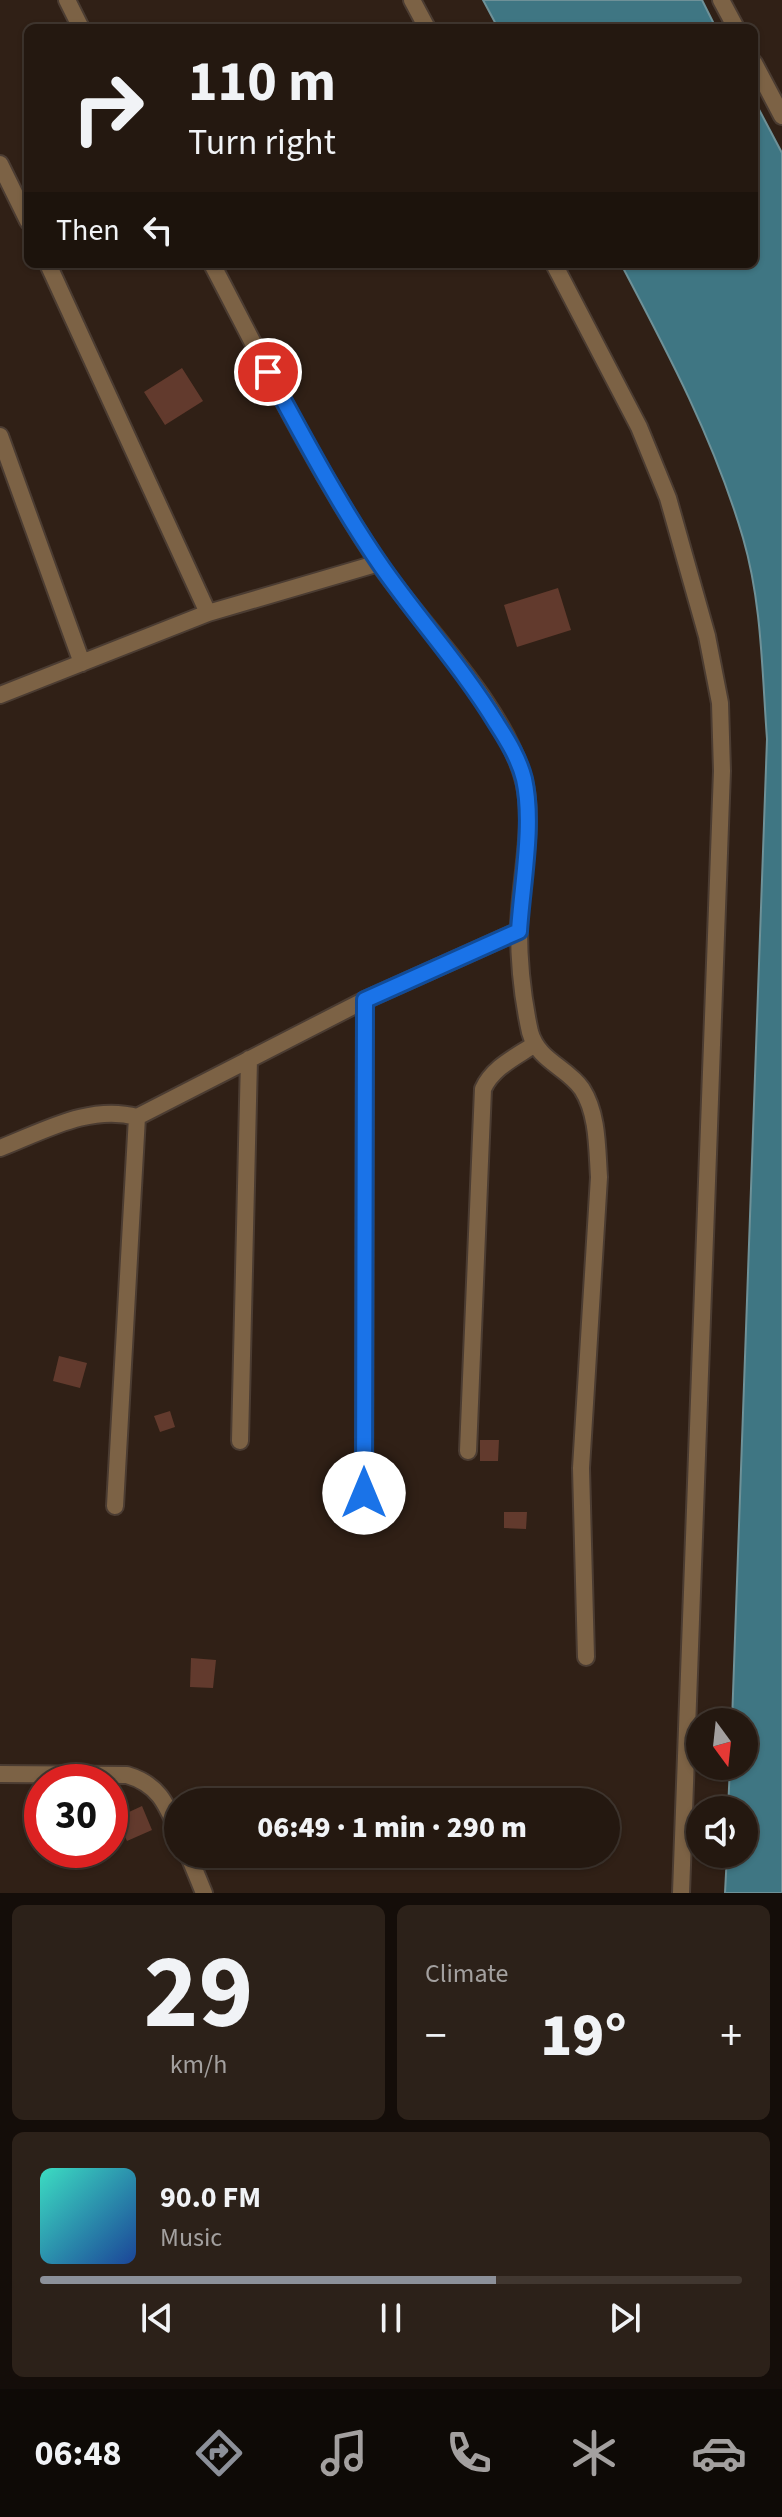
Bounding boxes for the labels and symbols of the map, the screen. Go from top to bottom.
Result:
pin [234,338,302,406]
position arrow [322,1451,406,1535]
north arrow [686,1708,758,1780]
speed limit sign: 30 [24,1764,128,1868]

